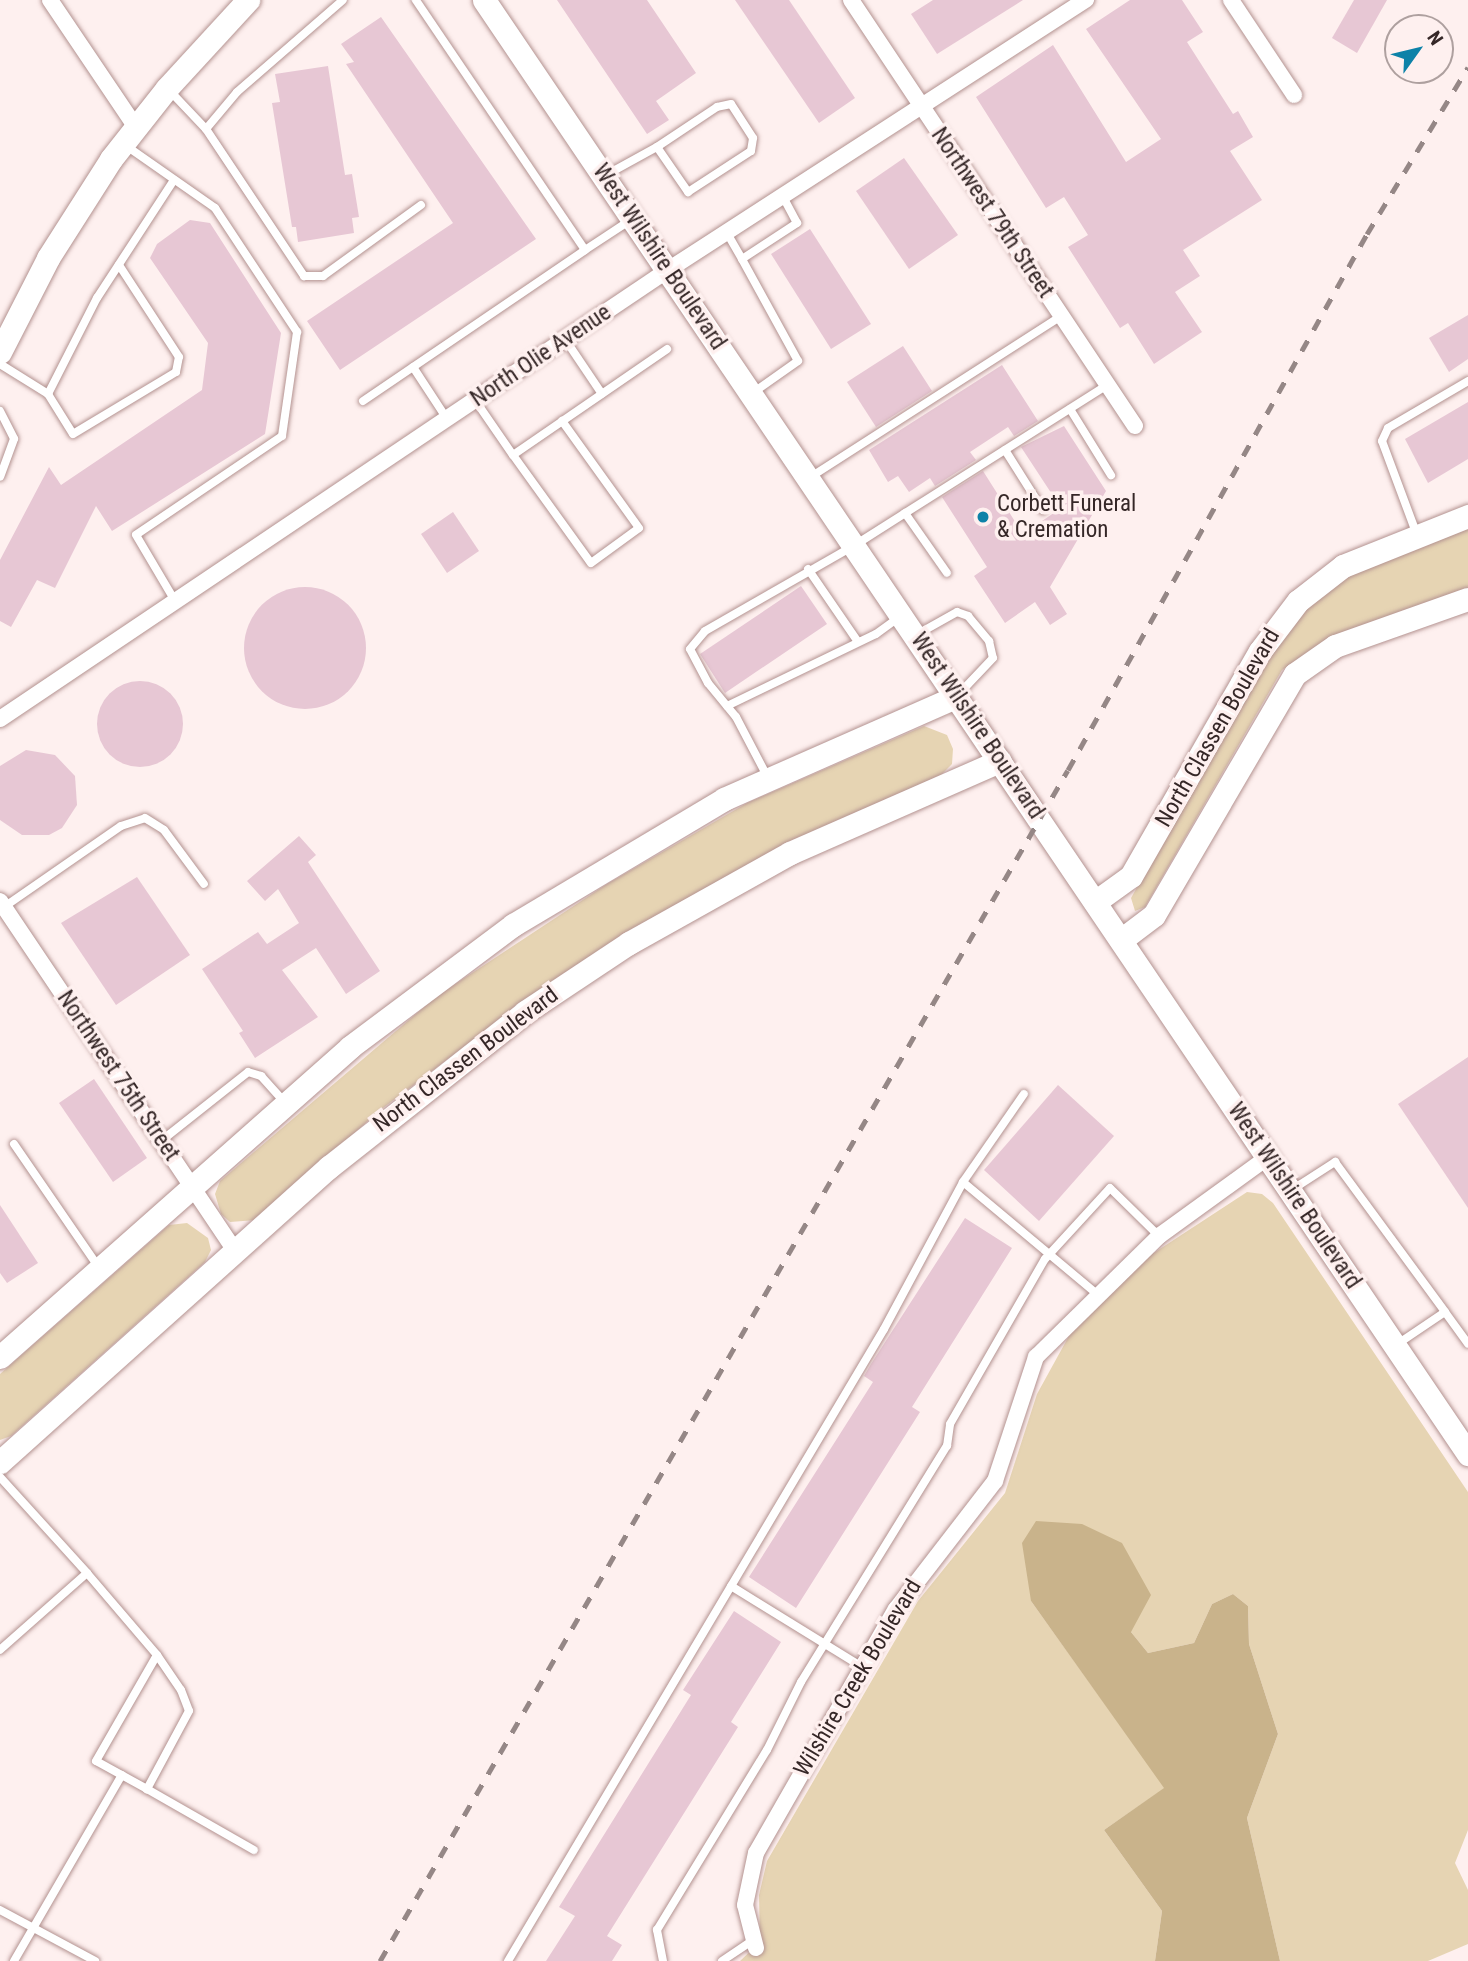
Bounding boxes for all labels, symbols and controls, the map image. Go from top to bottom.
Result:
north arrow [1384,14,1454,84]
text: N [1422,27,1448,49]
street label: Northwest 79th Street [925,123,1059,303]
street label: West Wilshire Boulevard [587,159,731,355]
street label: North Olie Avenue [466,299,616,413]
place label: Corbett Funeral & Cremation [997,490,1136,544]
marker: Corbett Funeral & Cremation [975,509,991,525]
street label: North Classen Boulevard [1150,624,1286,832]
street label: West Wilshire Boulevard [905,628,1049,824]
street label: North Classen Boulevard [368,982,564,1138]
street label: Northwest 75th Street [51,986,185,1166]
street label: West Wilshire Boulevard [1222,1098,1366,1294]
street label: Wilshire Creek Boulevard [788,1575,928,1781]

